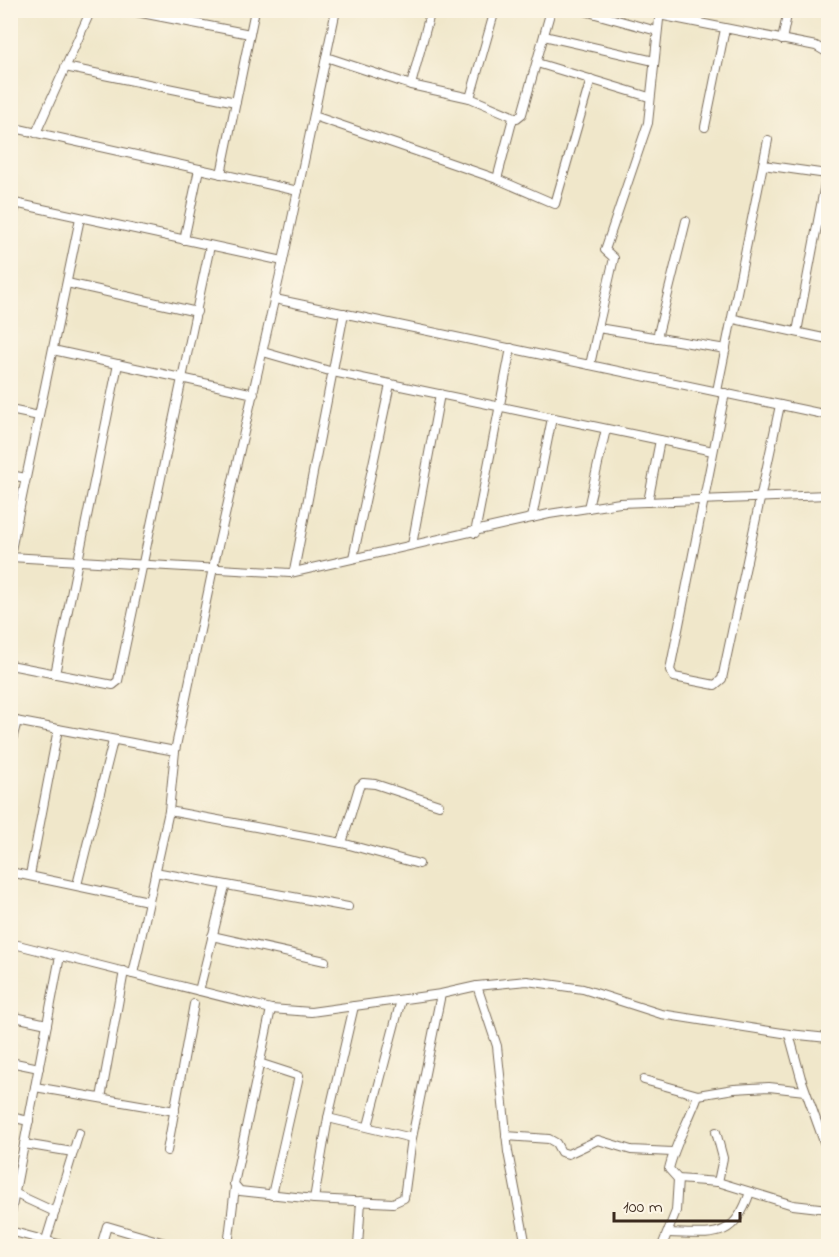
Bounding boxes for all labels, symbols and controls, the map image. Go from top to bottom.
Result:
scale bar [614,1185,740,1223]
text: 100 m [623,1195,663,1221]

